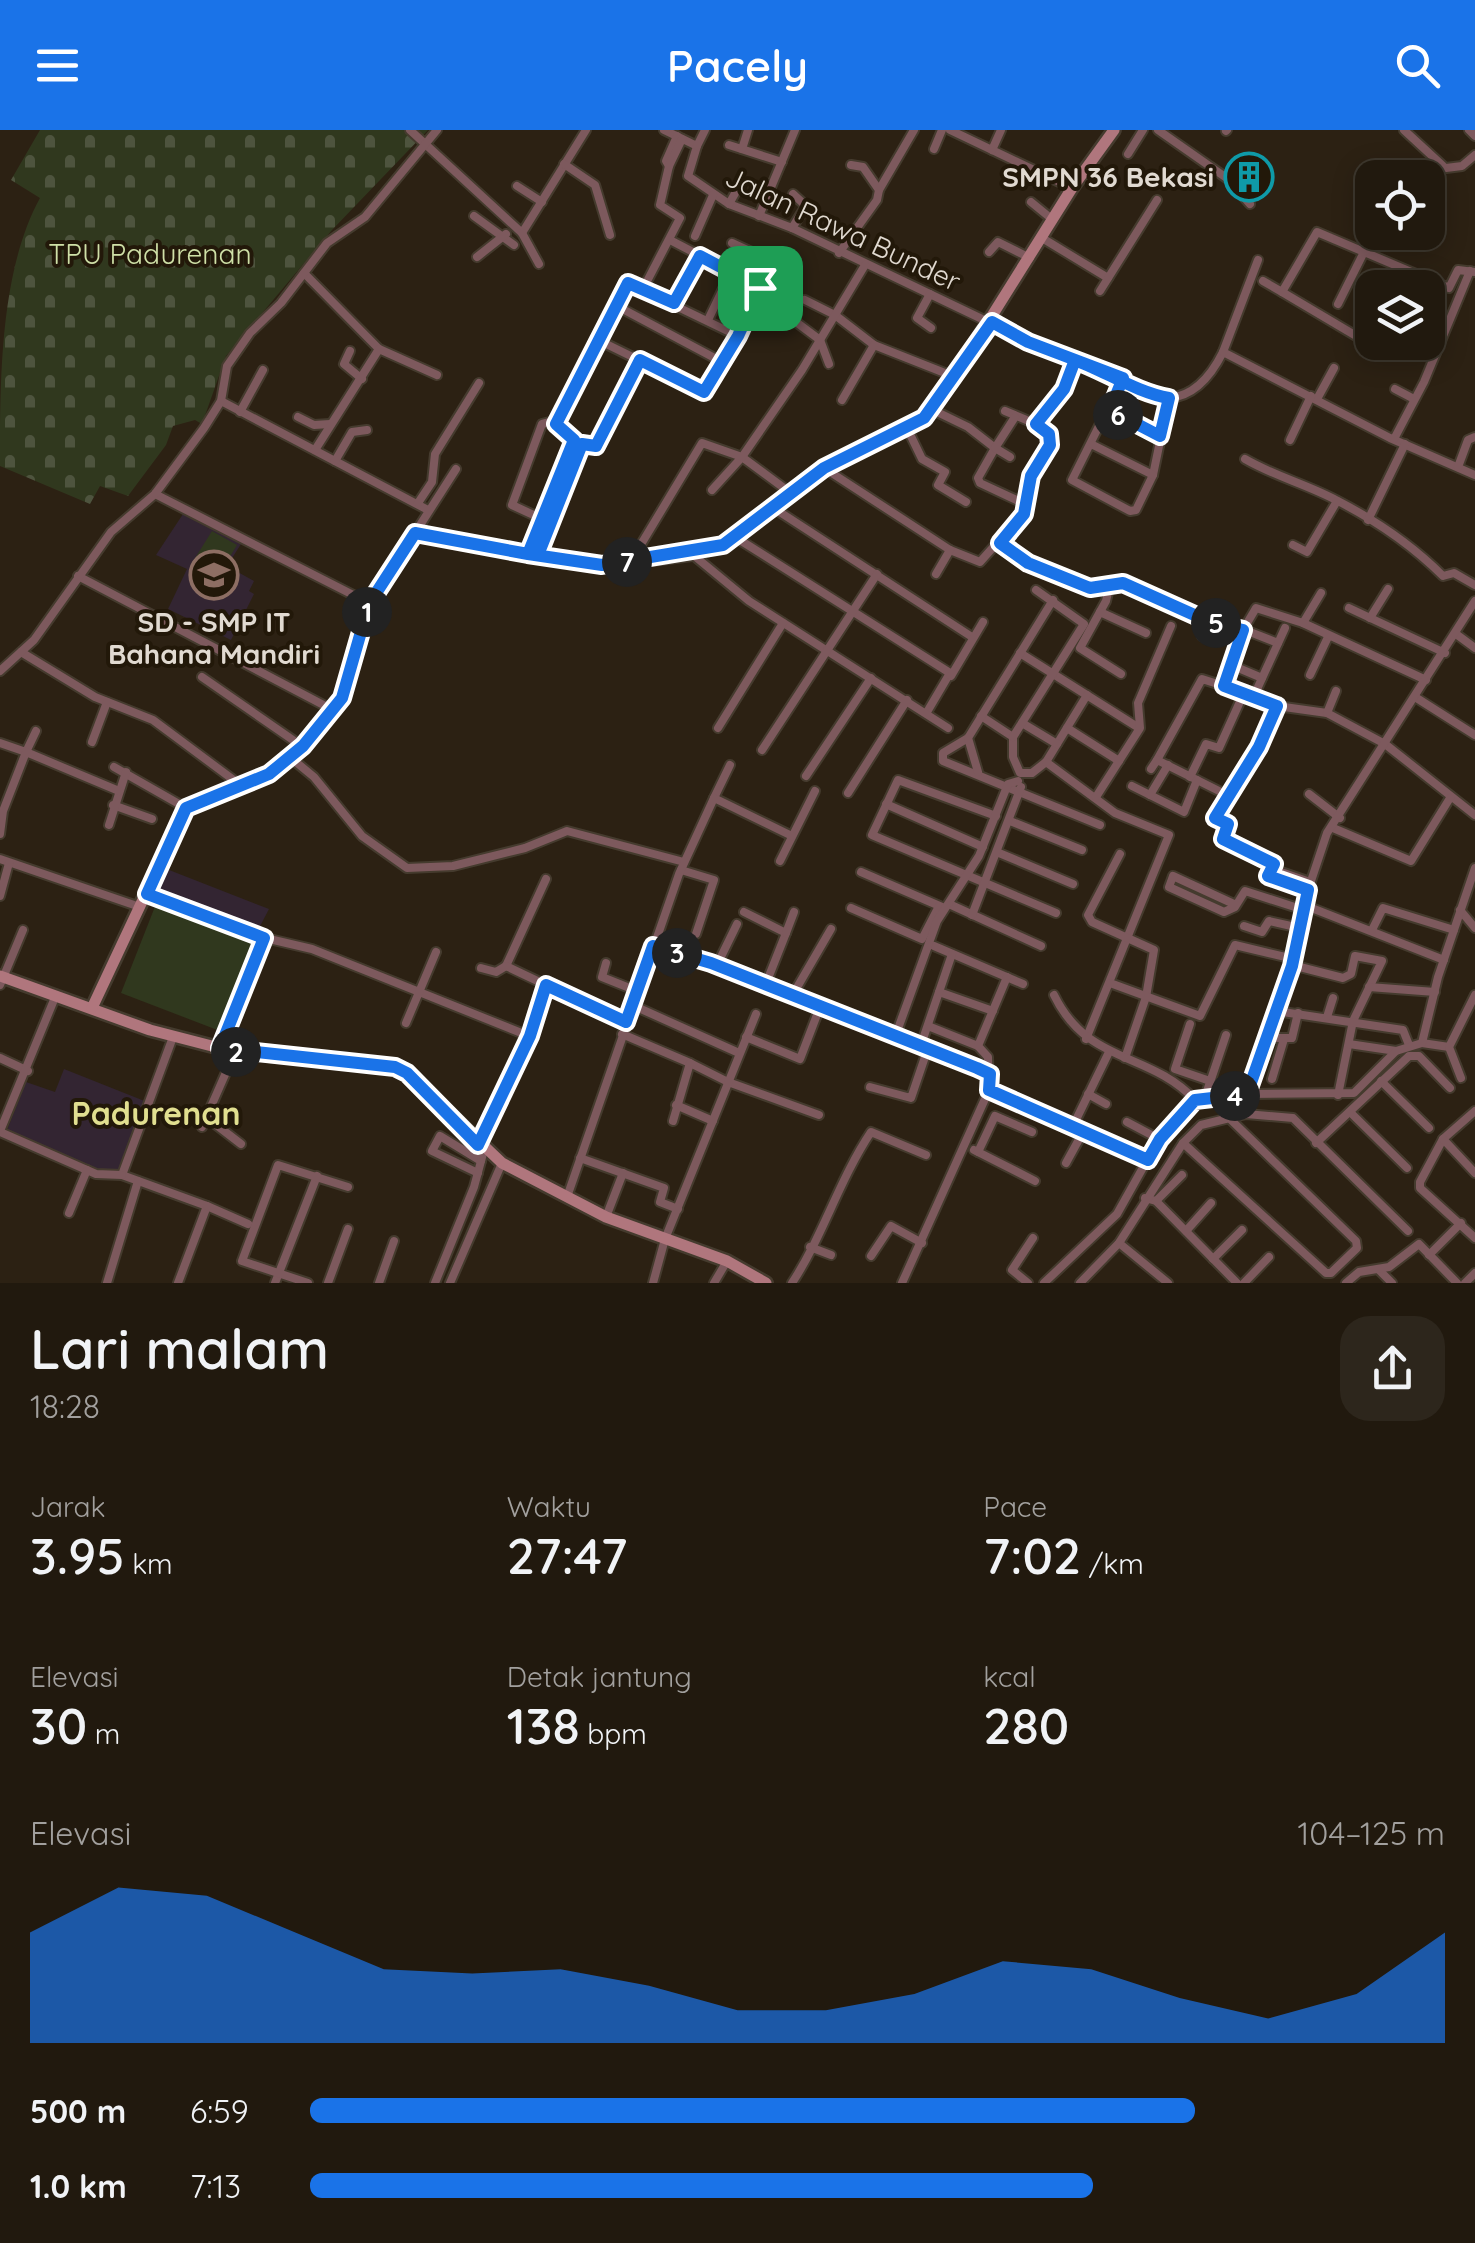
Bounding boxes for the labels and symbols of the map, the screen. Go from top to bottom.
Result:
building icon: SMPN 36 Bekasi [1223,151,1275,203]
street label: Jalan Rawa Bunder [720,159,967,299]
place label: SMPN 36 Bekasi [1002,159,1214,194]
park label: TPU Padurenan [48,236,252,271]
pin [718,246,803,331]
pin: 6 [1093,390,1143,440]
pin: 7 [602,537,652,587]
school or university icon: SD - SMP IT Bahana Mandiri [188,549,240,601]
pin: 1 [342,587,392,637]
pin: 5 [1191,598,1241,648]
place label: SD - SMP IT Bahana Mandiri [108,604,320,671]
pin: 3 [652,928,702,978]
pin: 2 [211,1027,261,1077]
pin: 4 [1210,1071,1260,1121]
district label: Padurenan [72,1093,240,1133]

